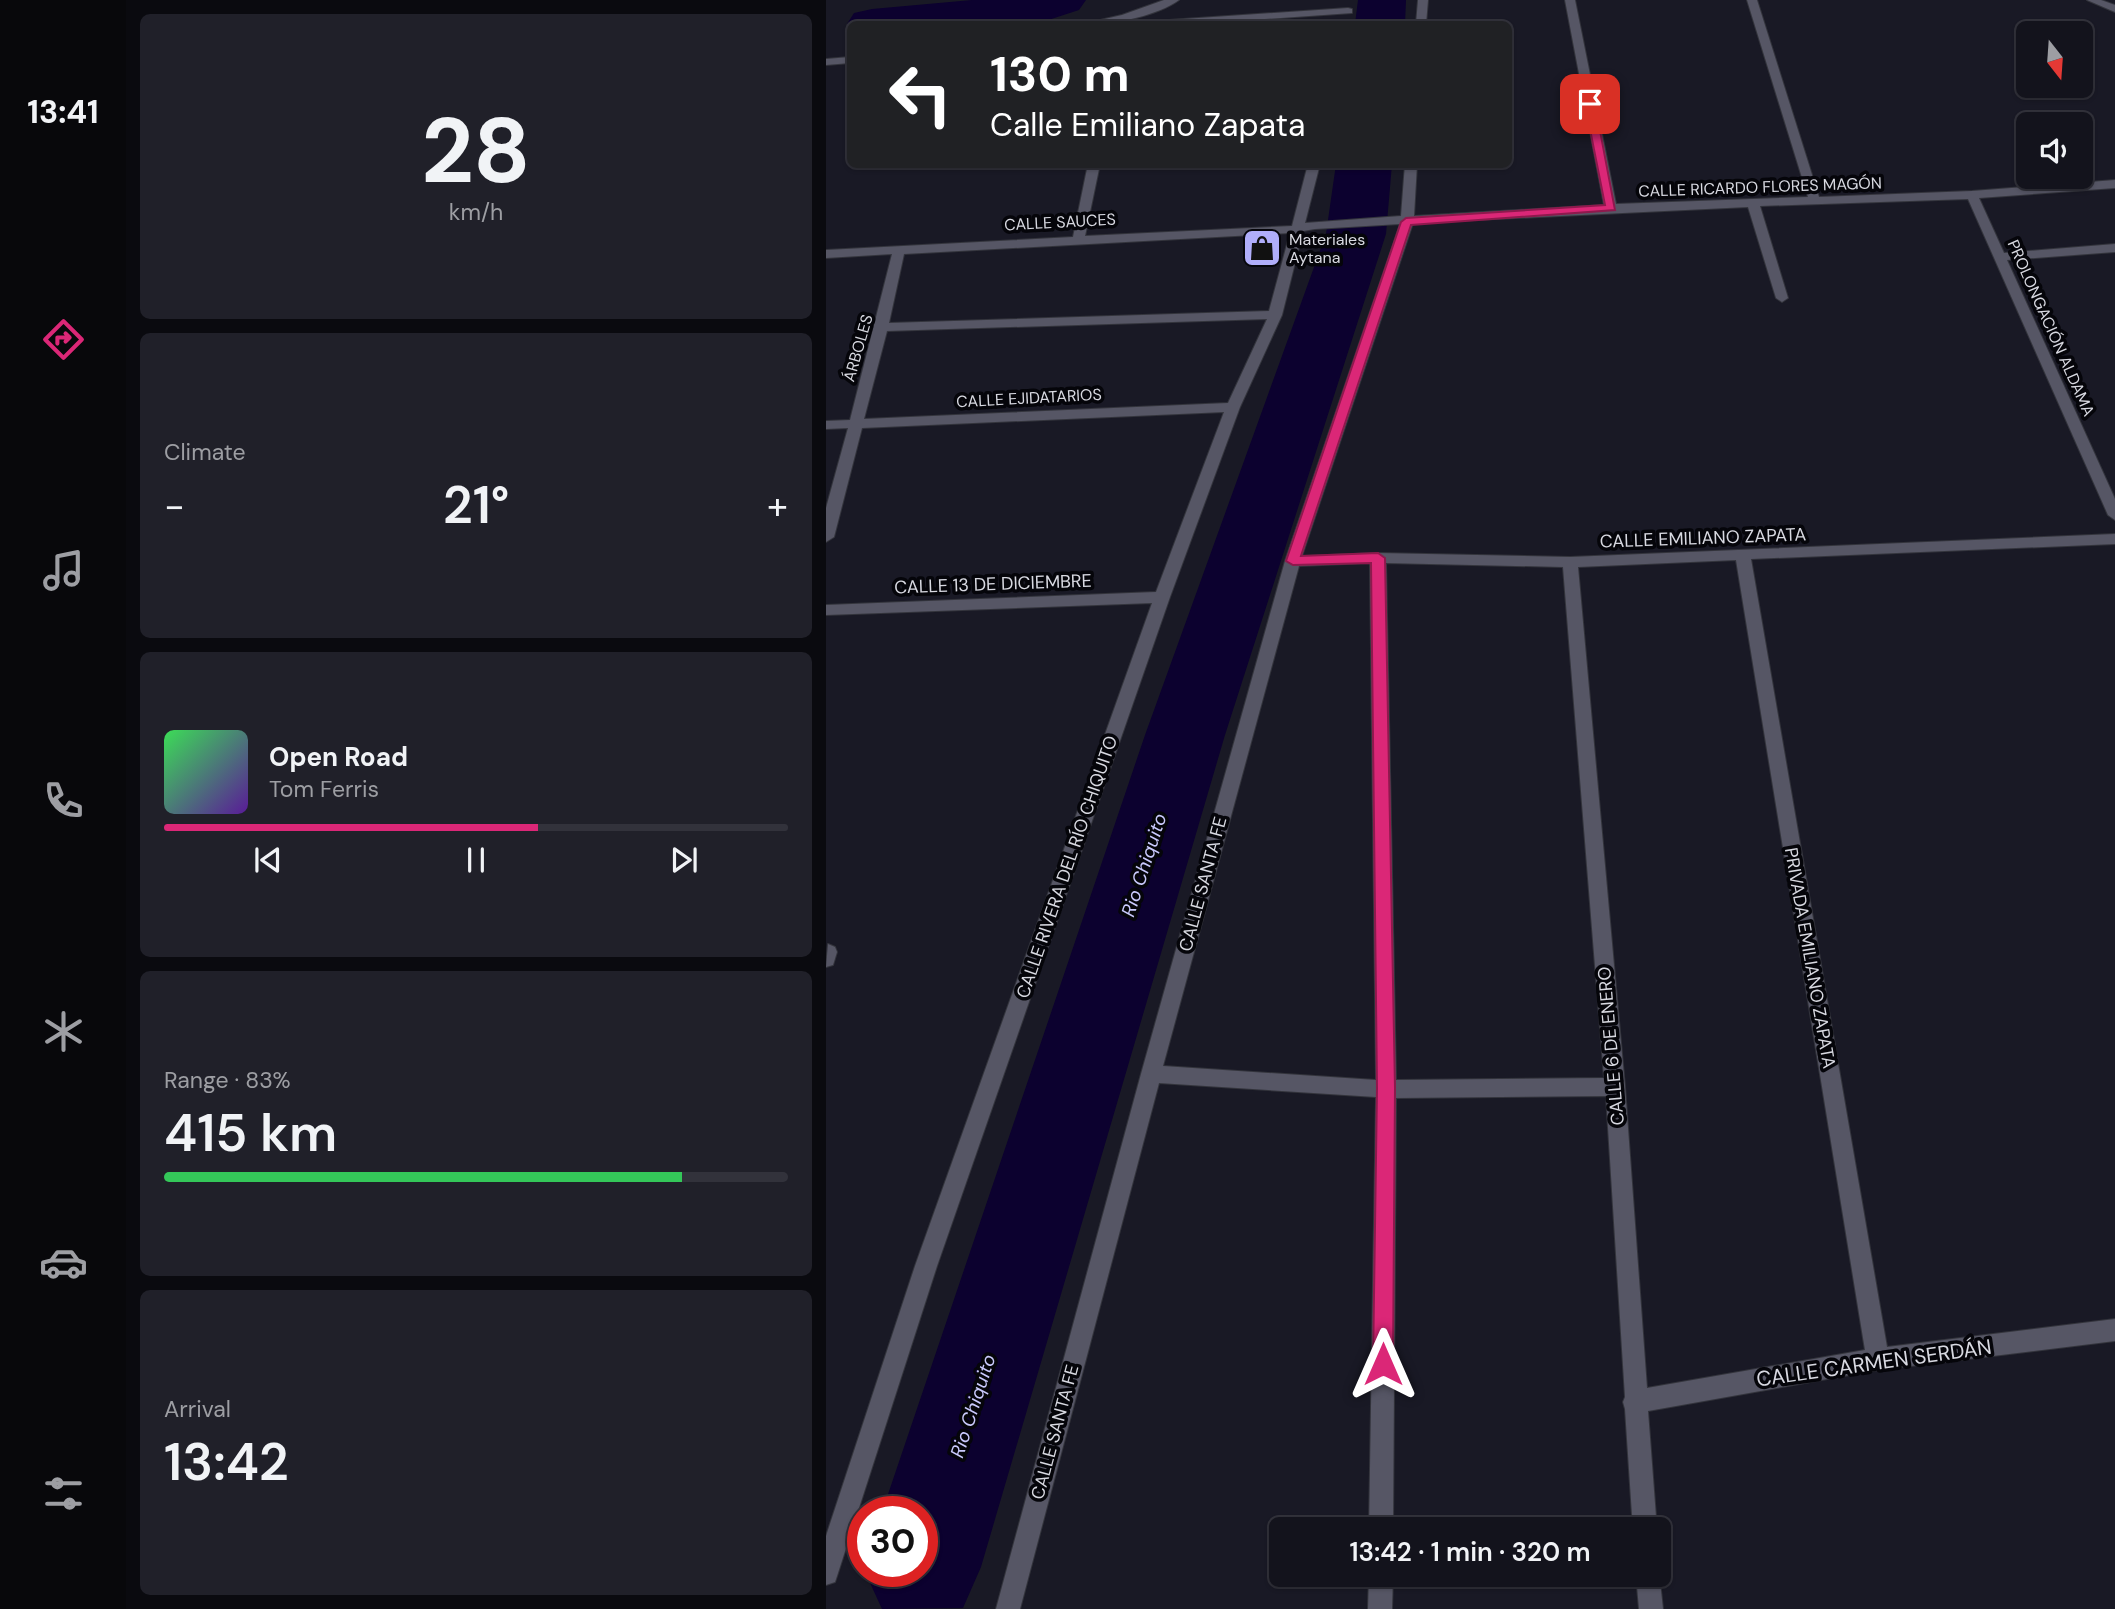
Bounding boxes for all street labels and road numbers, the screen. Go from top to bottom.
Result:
street label: CALLE RICARDO FLORES MAGÓN [1638,172,1882,202]
street label: CALLE SAUCES [1004,209,1116,235]
street label: PROLONGACIÓN ALDAMA [2003,236,2100,420]
street label: ÁRBOLES [838,312,878,384]
street label: CALLE EJIDATARIOS [956,384,1102,412]
street label: CALLE EMILIANO ZAPATA [1599,522,1807,554]
street label: CALLE 13 DE DICIEMBRE [894,569,1092,599]
street label: CALLE RIVERA DEL RÍO CHIQUITO [1011,732,1123,1001]
street label: CALLE SANTA FE [1173,814,1233,954]
street label: PRIVADA EMILIANO ZAPATA [1779,846,1841,1070]
street label: CALLE 6 DE ENERO [1592,966,1630,1126]
street label: CALLE CARMEN SERDÁN [1755,1333,1993,1393]
street label: CALLE SANTA FE [1025,1362,1085,1502]

